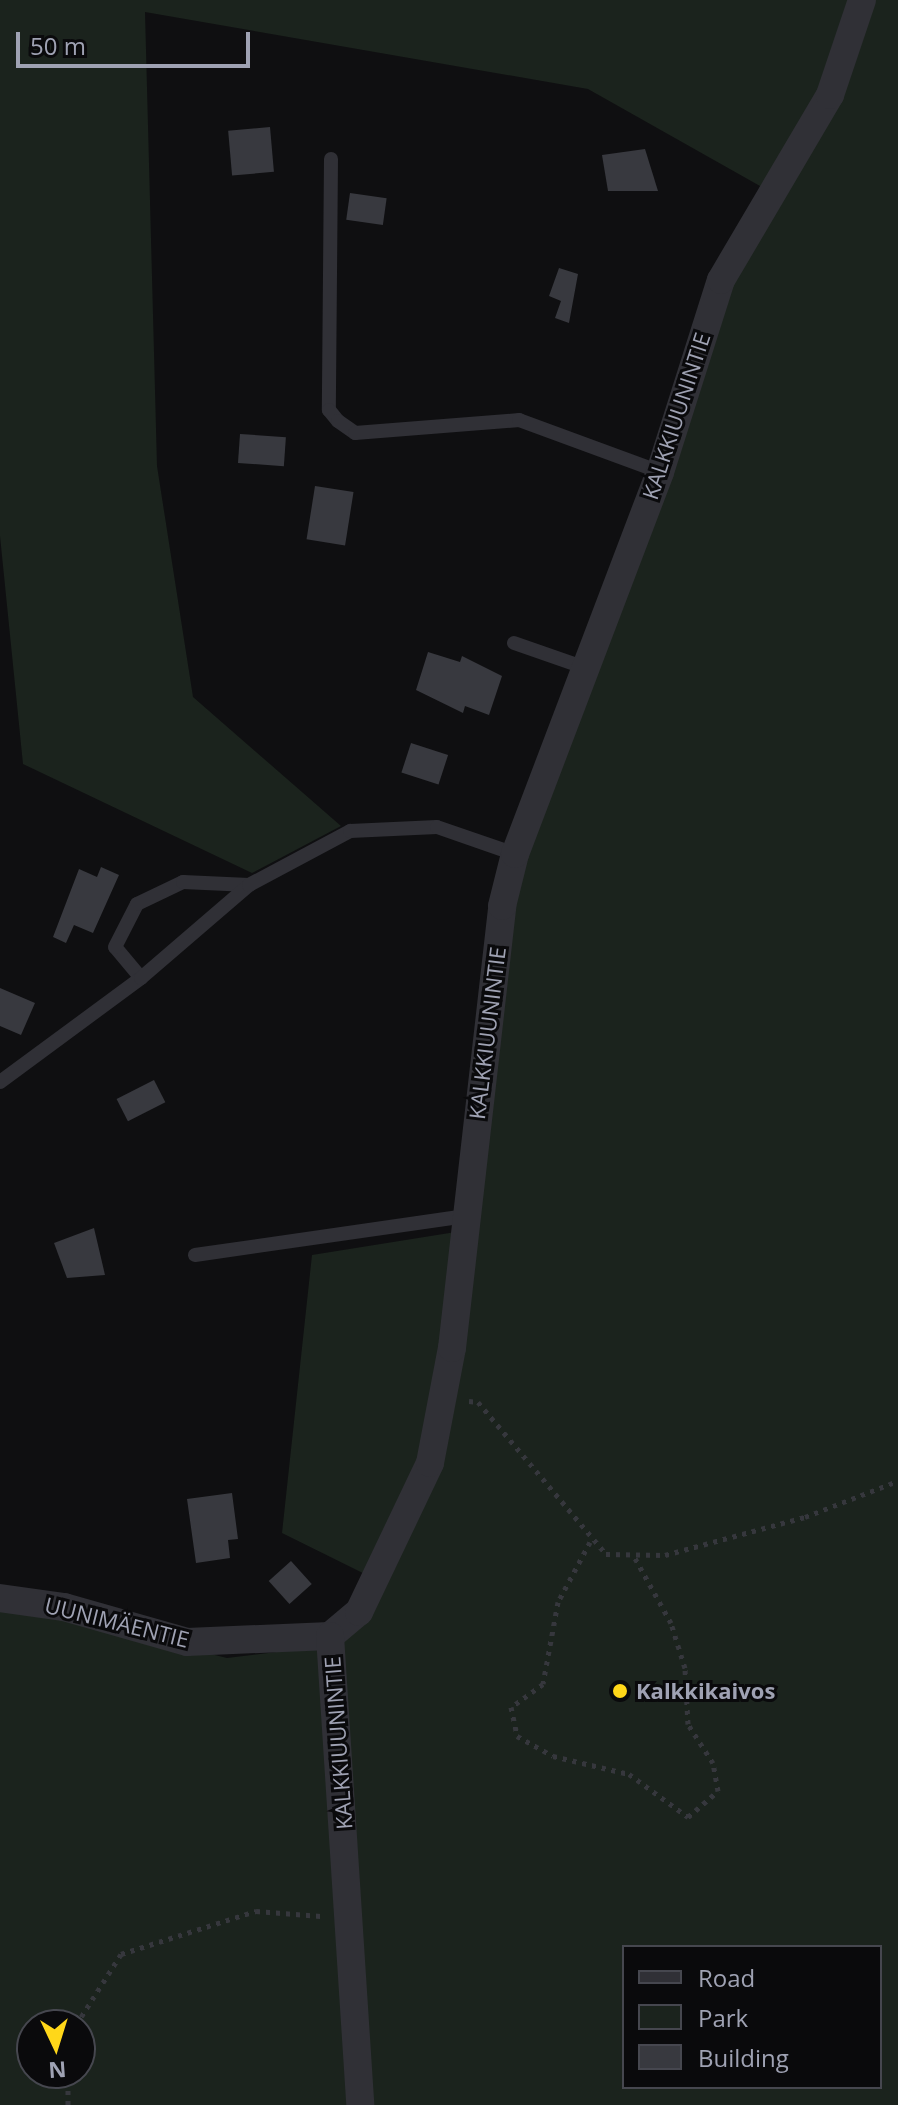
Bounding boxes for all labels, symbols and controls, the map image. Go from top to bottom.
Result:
scale bar [20,16,254,66]
text: 50 m [30,29,86,62]
street label: KALKKIUUNINTIE [637,329,715,503]
street label: KALKKIUUNINTIE [463,945,511,1121]
street label: UUNIMÄENTIE [42,1591,192,1653]
street label: KALKKIUUNINTIE [319,1655,357,1831]
place label: Kalkkikaivos [636,1678,775,1704]
marker: Kalkkikaivos [611,1682,629,1700]
legend [622,1945,882,2089]
text: Road [698,1961,755,1994]
text: Park [698,2001,748,2034]
north arrow [16,2009,96,2089]
text: Building [698,2041,789,2074]
text: N [48,2055,68,2087]

